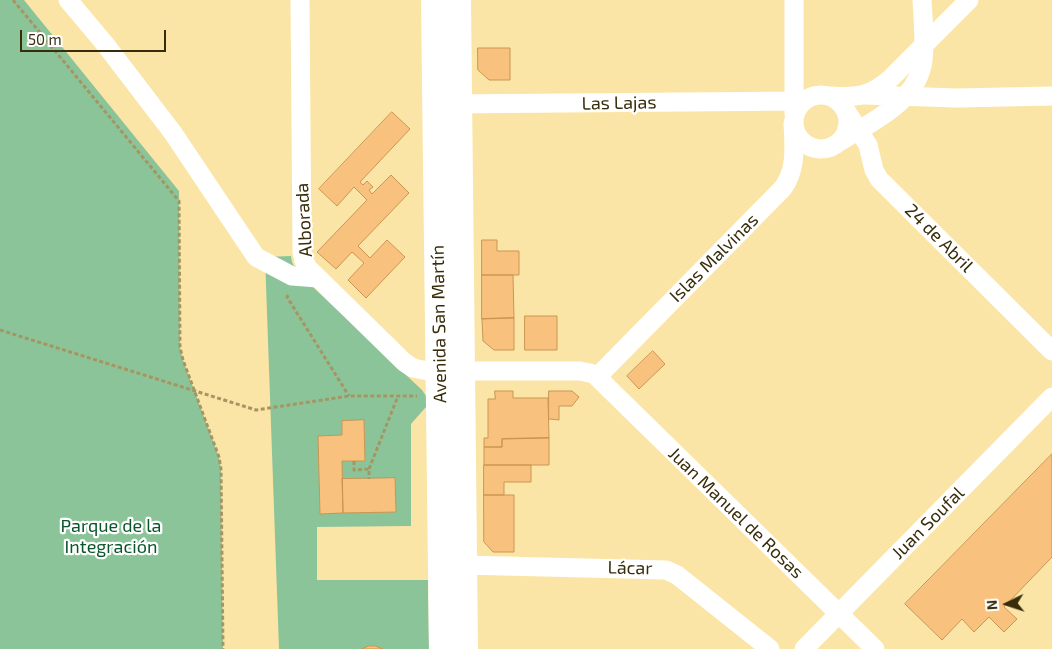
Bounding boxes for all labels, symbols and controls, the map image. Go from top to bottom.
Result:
scale bar [22,20,169,52]
text: 50 m [28,30,62,48]
street label: Las Lajas [581,92,657,114]
street label: Alborada [291,182,317,258]
street label: 24 de Abril [900,199,978,277]
street label: Islas Malvinas [665,209,763,307]
street label: Avenida San Martín [427,245,451,403]
street label: Juan Manuel de Rosas [664,443,808,583]
street label: Juan Soufal [887,482,969,564]
park label: Parque de la Integración [61,515,161,558]
street label: Lácar [607,557,653,579]
north arrow [982,579,1032,629]
text: N [983,599,1000,611]

